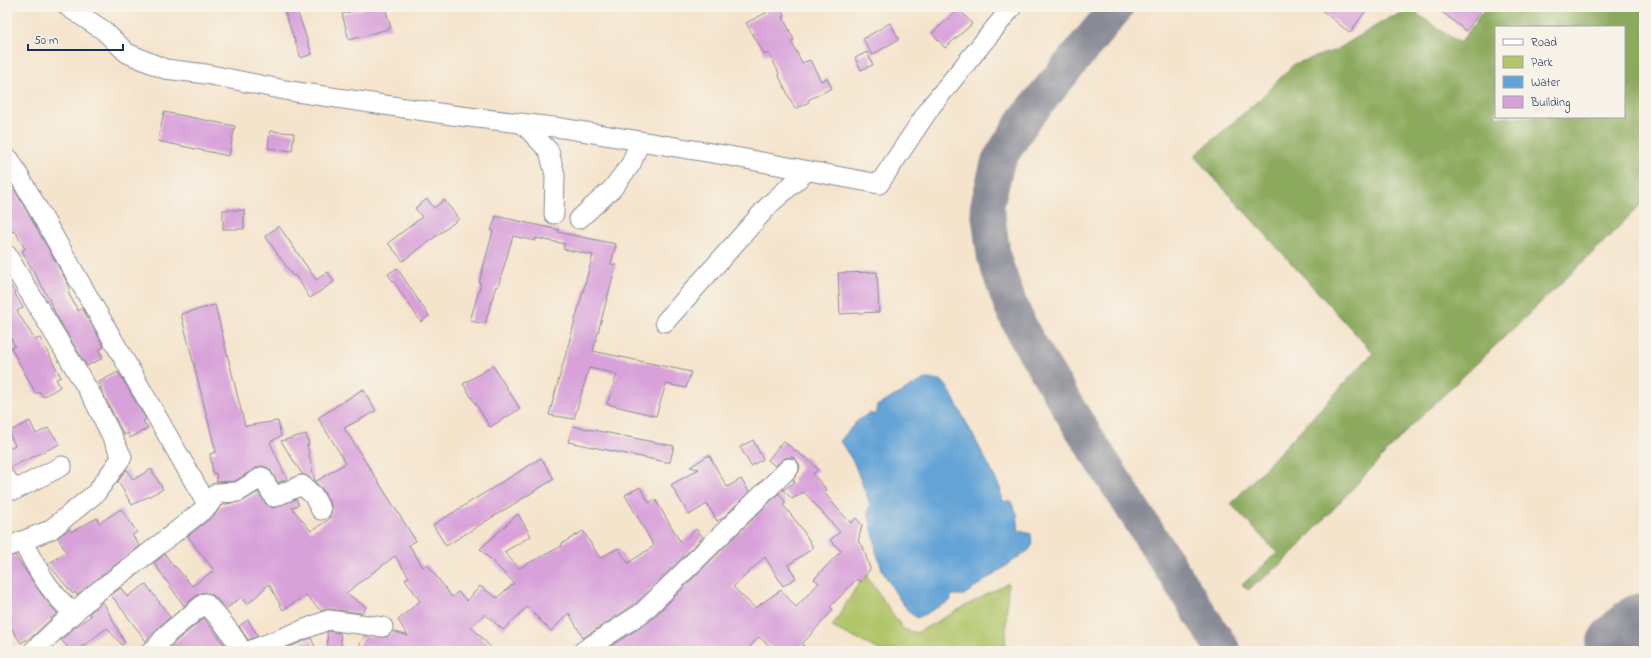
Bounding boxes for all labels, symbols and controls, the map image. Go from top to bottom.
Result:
scale bar [28,26,123,52]
legend [1495,26,1625,118]
text: 50 m [34,32,58,50]
text: Road [1531,34,1557,52]
text: Park [1531,54,1553,72]
text: Water [1531,74,1560,92]
text: Building [1530,94,1570,113]

